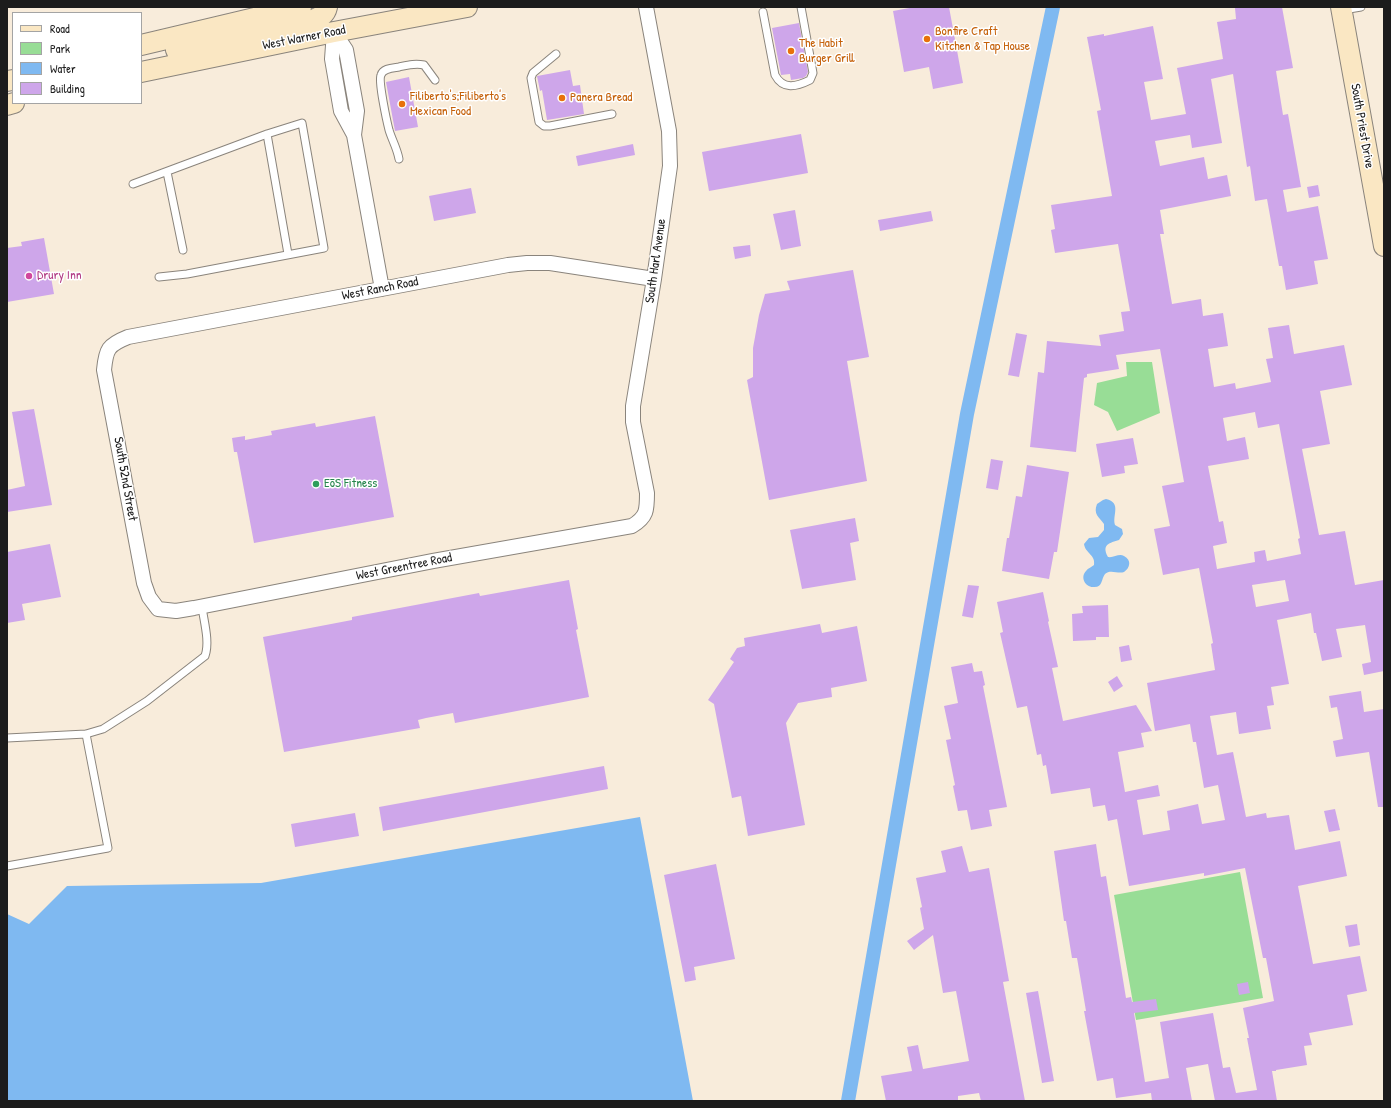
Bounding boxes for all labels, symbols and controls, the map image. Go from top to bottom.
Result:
legend [12,12,142,104]
text: Road [50,20,70,37]
street label: West Warner Road [261,22,347,54]
place label: Bonfire Craft Kitchen & Tap House [935,24,1030,55]
marker: Bonfire Craft Kitchen & Tap House [922,34,932,44]
place label: The Habit Burger Grill [799,36,855,67]
text: Park [50,40,70,57]
marker: The Habit Burger Grill [786,46,796,56]
text: Water [50,60,76,77]
text: Building [50,80,85,97]
street label: South Priest Drive [1347,82,1377,170]
place label: Filiberto's;Filiberto's Mexican Food [410,89,506,120]
place label: Panera Bread [570,90,632,106]
marker: Panera Bread [557,93,567,103]
marker: Filiberto's;Filiberto's Mexican Food [397,99,407,109]
street label: South Harl Avenue [642,218,670,304]
place label: Drury Inn [37,268,82,284]
marker: Drury Inn [24,271,34,281]
street label: West Ranch Road [341,274,419,304]
street label: South 52nd Street [110,436,140,522]
place label: EōS Fitness [324,476,377,492]
marker: EōS Fitness [311,479,321,489]
street label: West Greentree Road [355,550,453,584]

